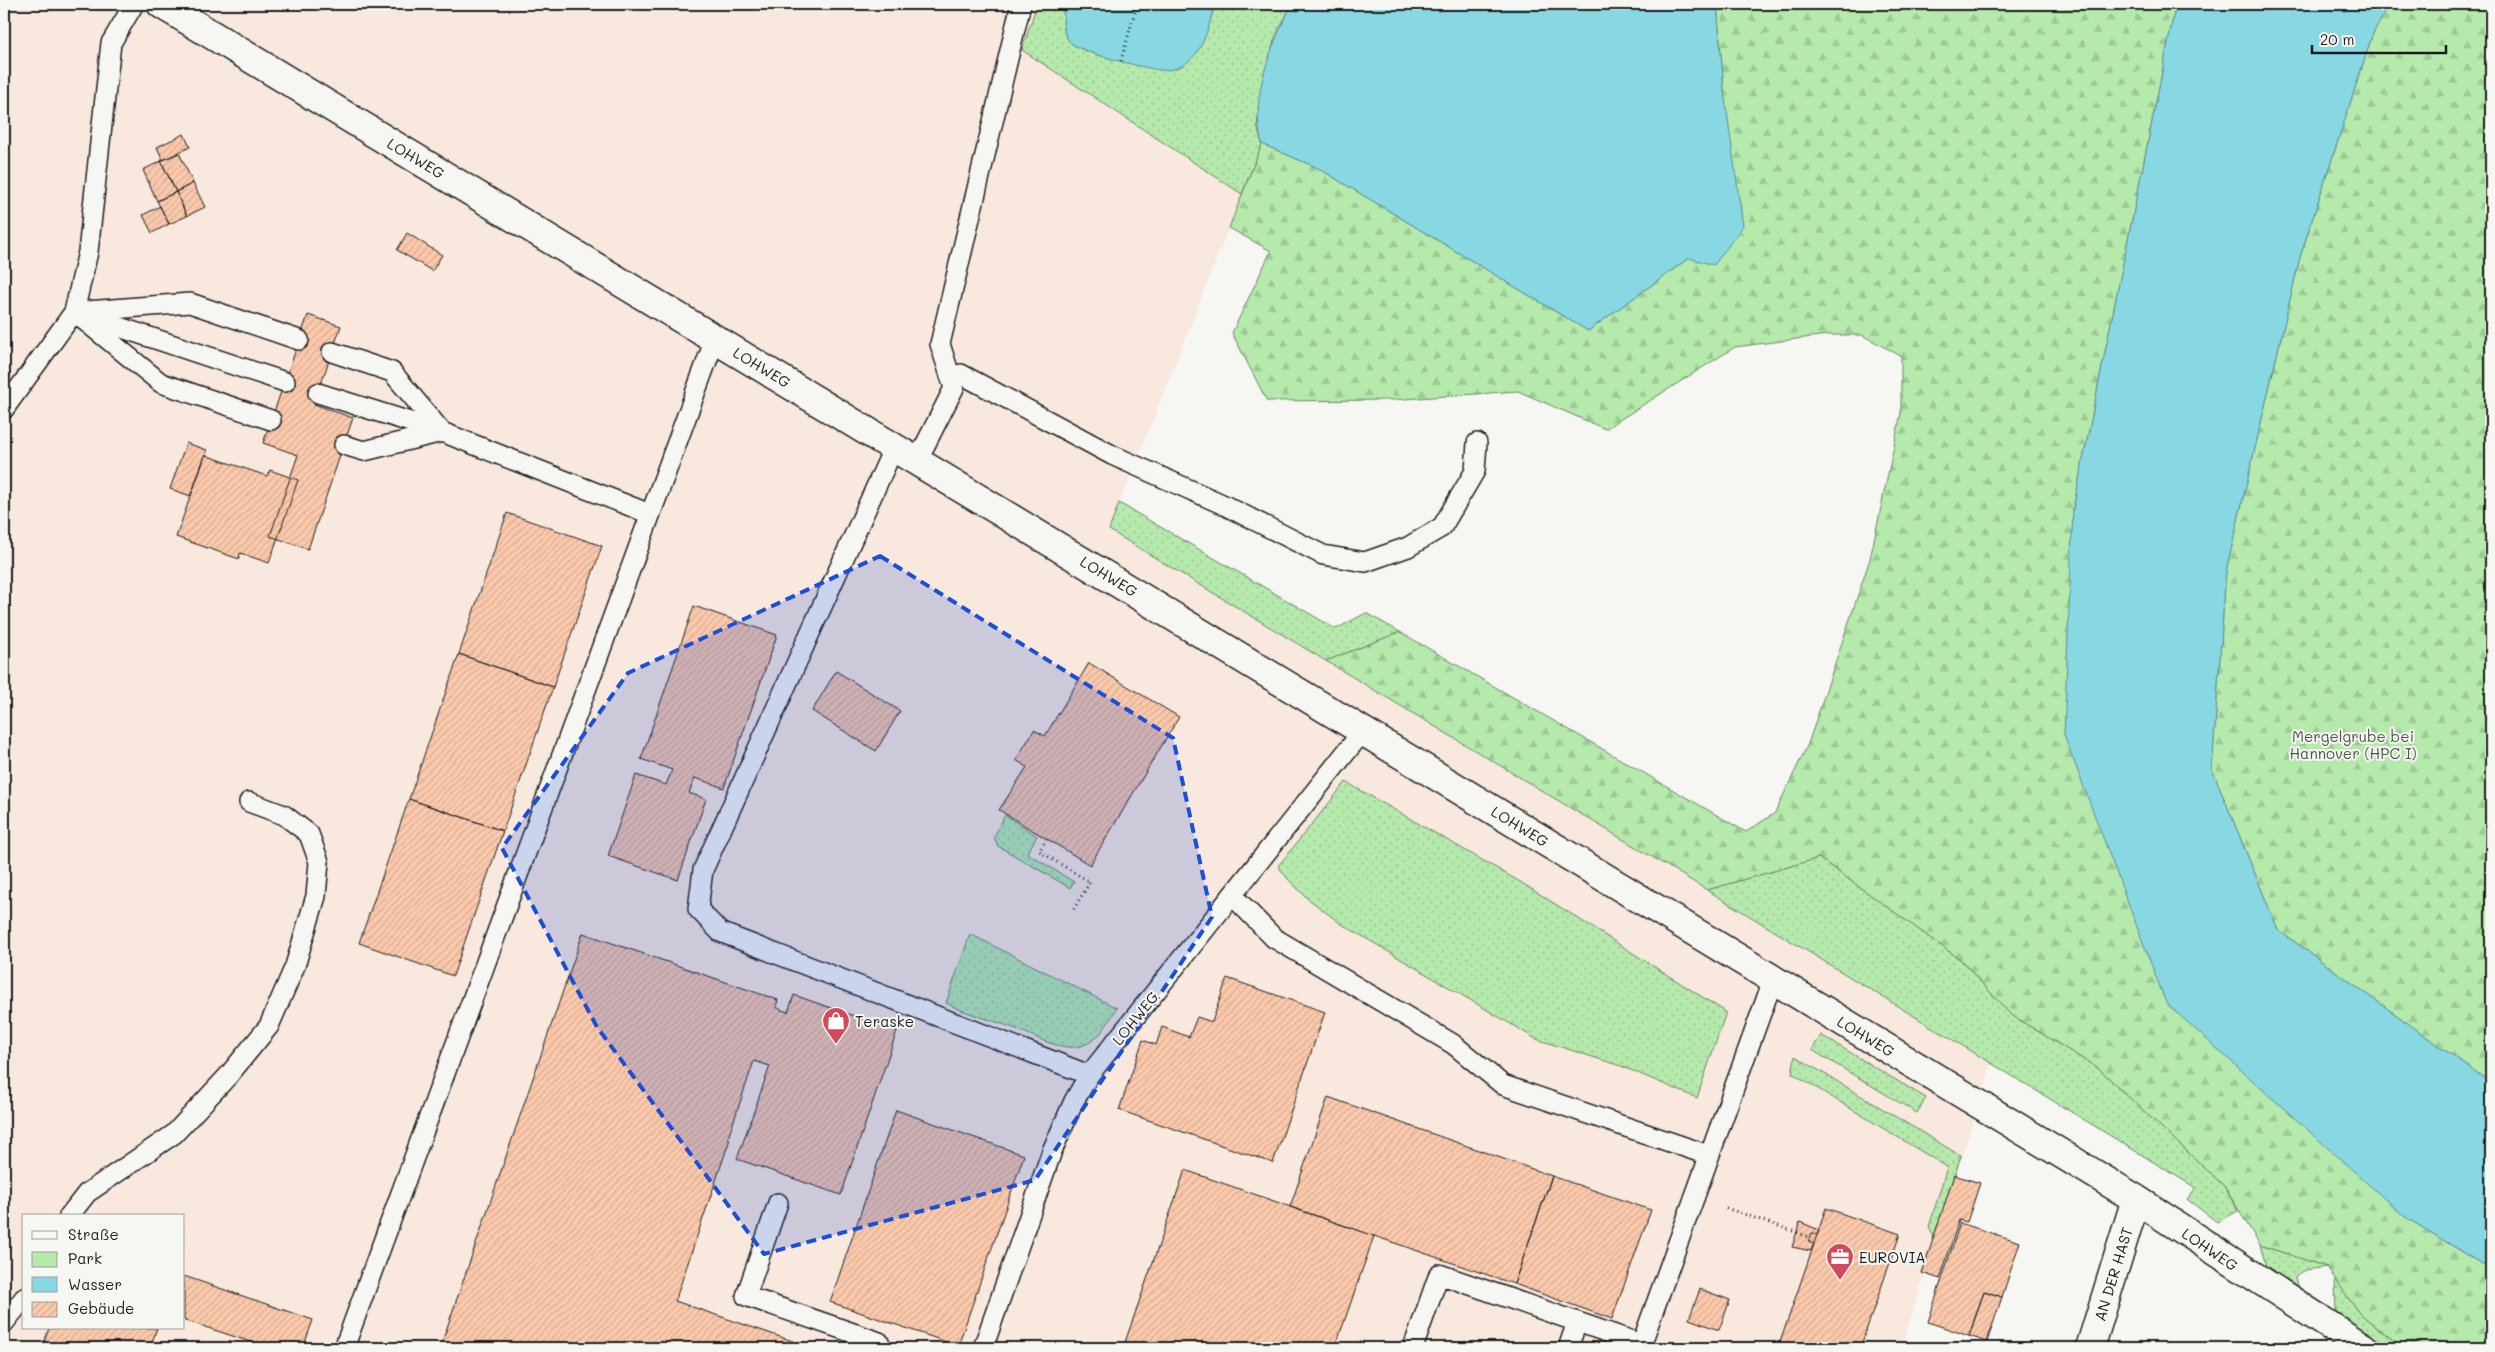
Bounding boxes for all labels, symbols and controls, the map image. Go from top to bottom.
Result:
scale bar [2312,22,2446,54]
text: 20 m [2320,29,2354,49]
street label: LOHWEG [384,133,448,183]
street label: LOHWEG [730,342,794,392]
street label: LOHWEG [1077,551,1141,601]
park label: Mergelgrube bei Hannover (HPC I) [2289,726,2417,763]
street label: LOHWEG [1488,801,1552,851]
street label: LOHWEG [1107,987,1163,1049]
shop icon: Teraske [821,1006,851,1045]
place label: Teraske [855,1011,914,1031]
street label: LOHWEG [1834,1011,1898,1061]
legend [22,1214,185,1330]
street label: LOHWEG [2178,1223,2242,1275]
text: Straße [68,1224,119,1244]
street label: AN DER HAST [2089,1224,2137,1324]
office icon: EUROVIA [1825,1242,1855,1281]
place label: EUROVIA [1859,1247,1926,1267]
text: Park [68,1248,102,1268]
text: Wasser [68,1274,122,1294]
text: Gebäude [68,1298,134,1318]

